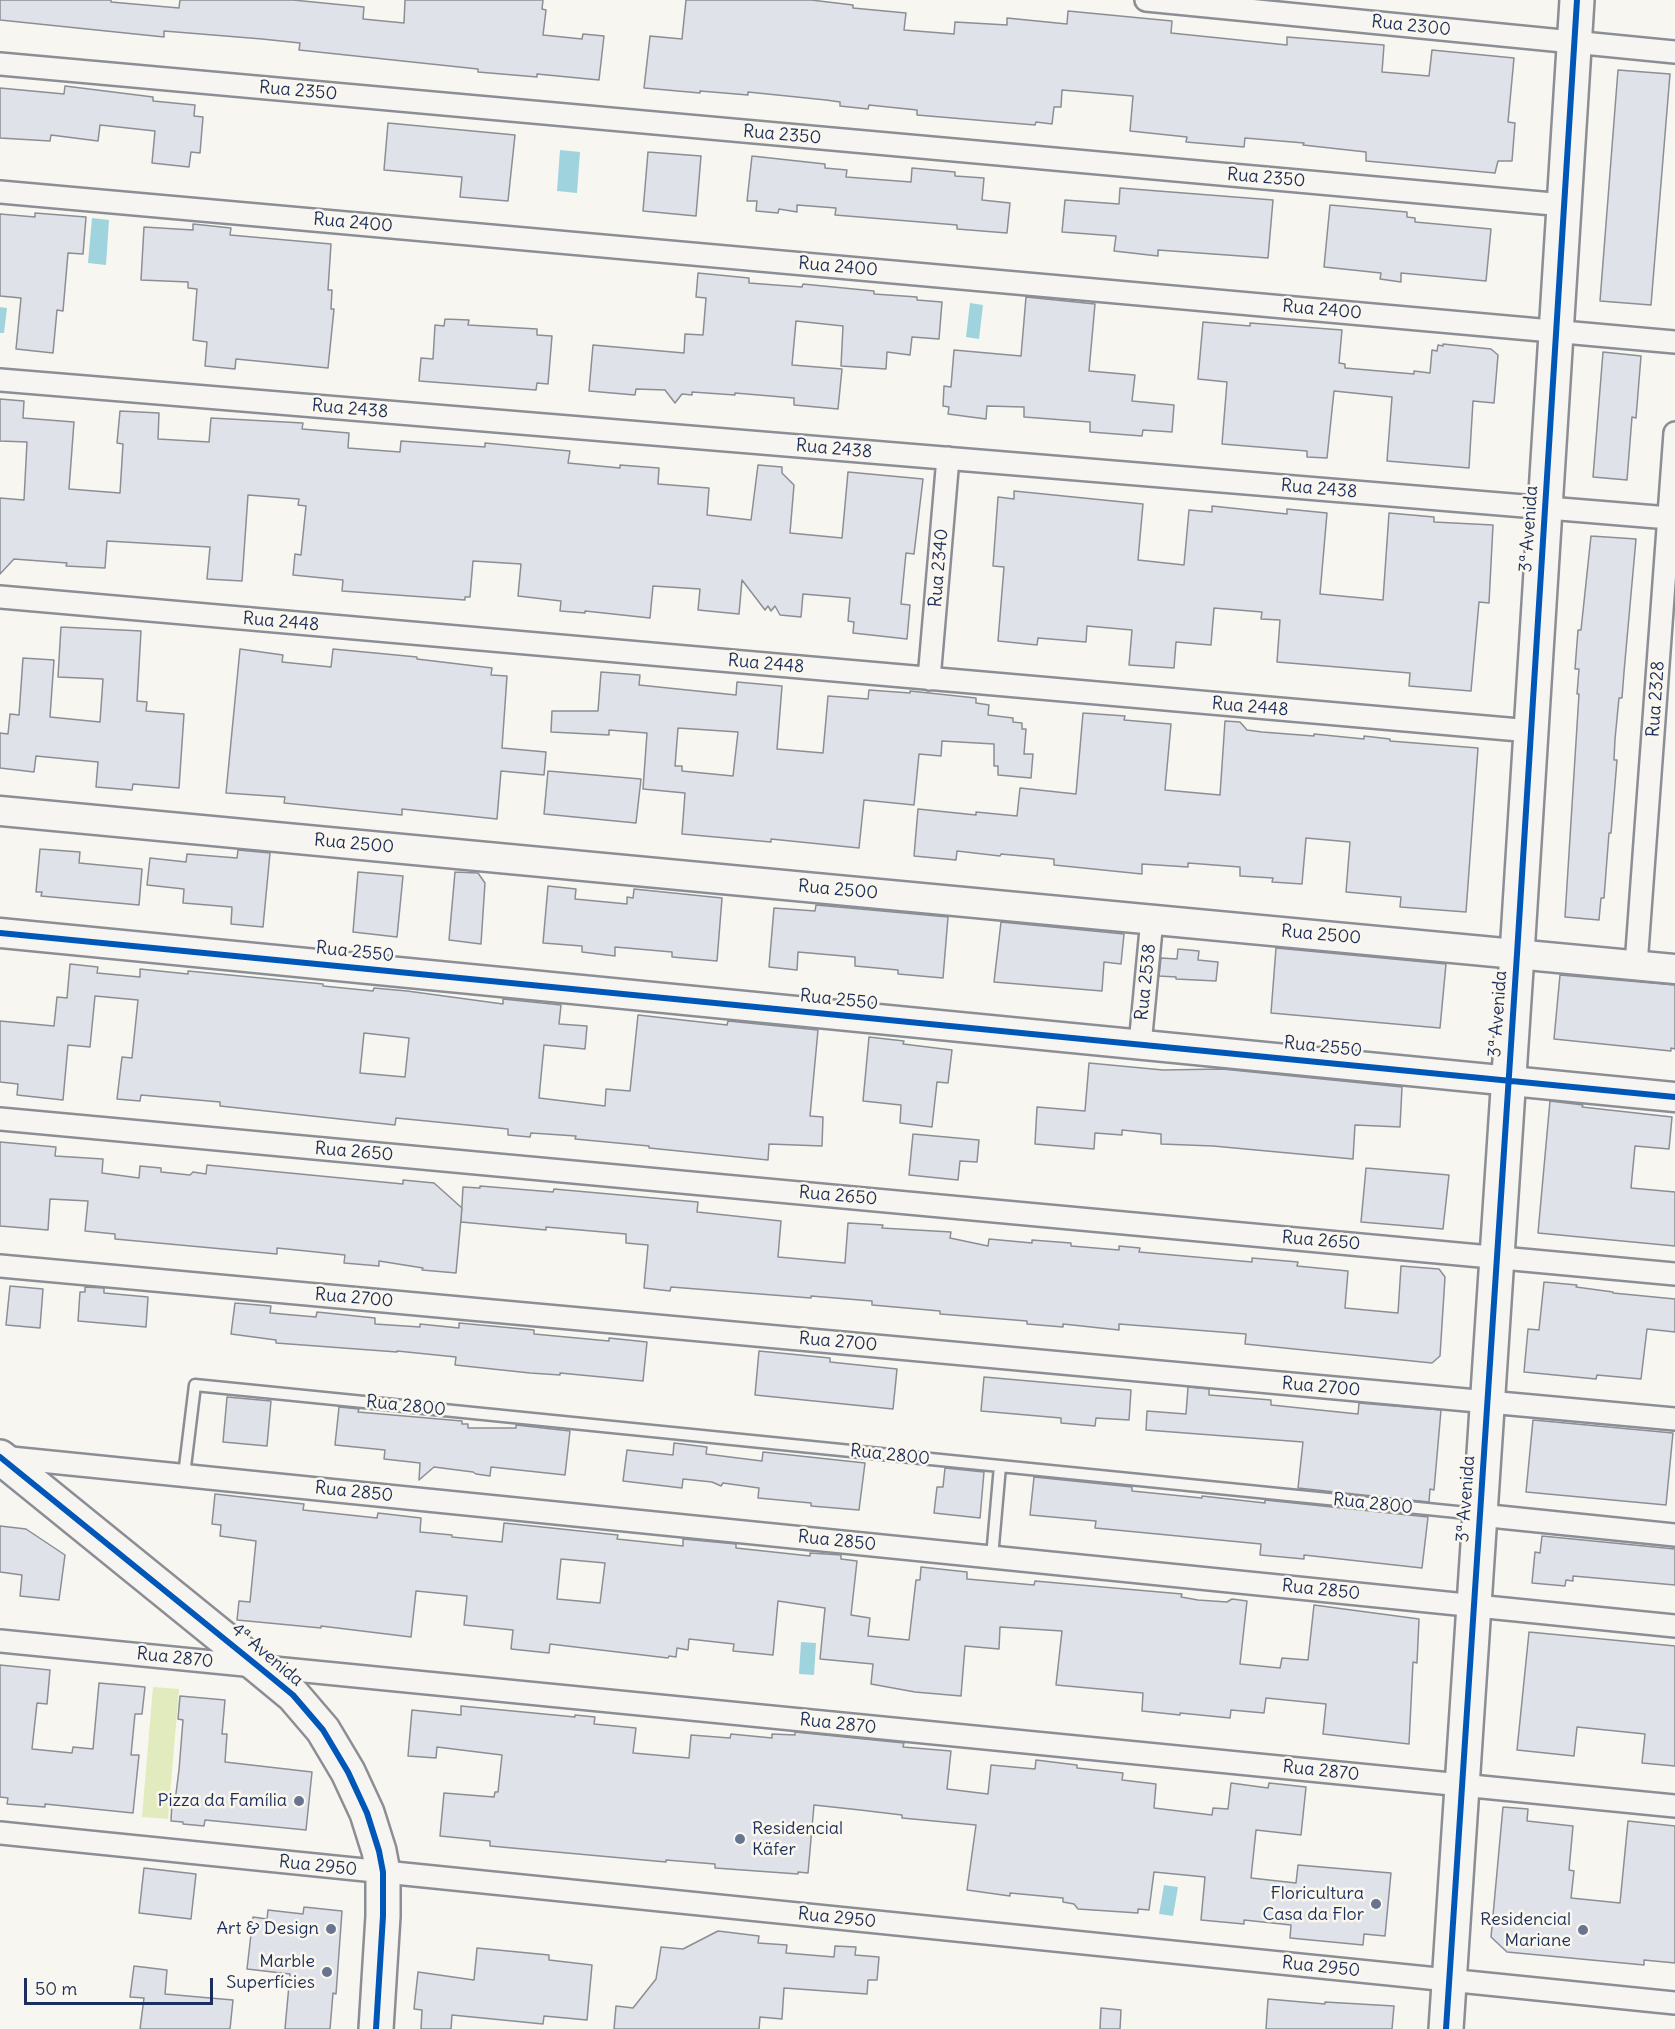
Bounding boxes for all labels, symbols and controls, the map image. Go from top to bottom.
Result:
street label: Rua 2300 [1370,11,1452,41]
street label: Rua 2350 [258,77,338,105]
street label: Rua 2350 [742,121,822,149]
street label: Rua 2350 [1226,164,1306,192]
street label: Rua 2400 [312,209,394,237]
street label: Rua 2400 [797,253,879,281]
street label: Rua 2400 [1281,296,1363,324]
street label: Rua 2438 [311,395,389,423]
street label: Rua 2438 [795,435,873,463]
street label: Rua 2438 [1280,475,1358,503]
street label: 3ª Avenida [1515,485,1543,573]
street label: Rua 2340 [925,528,953,608]
street label: Rua 2448 [242,608,320,636]
street label: Rua 2448 [727,650,805,678]
street label: Rua 2328 [1643,660,1669,738]
street label: Rua 2448 [1211,693,1289,721]
street label: Rua 2500 [313,830,395,858]
street label: Rua 2500 [797,876,879,904]
street label: Rua 2500 [1280,921,1362,949]
street label: Rua 2550 [315,937,395,967]
street label: Rua 2538 [1131,943,1161,1021]
street label: 3ª Avenida [1484,970,1512,1058]
street label: Rua 2550 [799,985,879,1015]
street label: Rua 2550 [1283,1032,1363,1062]
street label: Rua 2650 [314,1138,394,1166]
street label: Rua 2650 [798,1182,878,1210]
street label: Rua 2650 [1281,1227,1361,1255]
street label: Rua 2700 [314,1284,394,1312]
street label: Rua 2700 [798,1328,878,1356]
street label: Rua 2700 [1281,1373,1361,1401]
street label: Rua 2800 [365,1391,447,1421]
street label: Rua 2800 [849,1440,931,1470]
street label: 3ª Avenida [1452,1455,1480,1543]
street label: Rua 2850 [314,1477,394,1507]
street label: Rua 2800 [1332,1489,1414,1519]
street label: Rua 2850 [797,1526,877,1556]
street label: Rua 2850 [1281,1575,1361,1605]
street label: 4ª Avenida [227,1619,307,1691]
street label: Rua 2870 [135,1643,215,1673]
street label: Rua 2870 [798,1709,878,1739]
street label: Rua 2870 [1281,1756,1361,1786]
place label: Pizza da Família [158,1790,287,1812]
marker: Pizza da Família [292,1794,306,1808]
place label: Residencial Käfer [752,1818,843,1860]
marker: Residencial Käfer [733,1832,747,1846]
street label: Rua 2950 [278,1851,358,1881]
place label: Floricultura Casa da Flor [1262,1883,1364,1926]
marker: Floricultura Casa da Flor [1369,1897,1383,1911]
street label: Rua 2950 [797,1903,877,1933]
place label: Residencial Mariane [1480,1909,1571,1952]
place label: Art & Design [217,1918,319,1940]
marker: Art & Design [324,1922,338,1936]
marker: Residencial Mariane [1576,1923,1590,1937]
place label: Marble Superfícies [226,1951,315,1994]
street label: Rua 2950 [1281,1952,1361,1982]
marker: Marble Superfícies [320,1965,334,1979]
scale bar [27,1966,216,2004]
text: 50 m [35,1977,77,2000]

